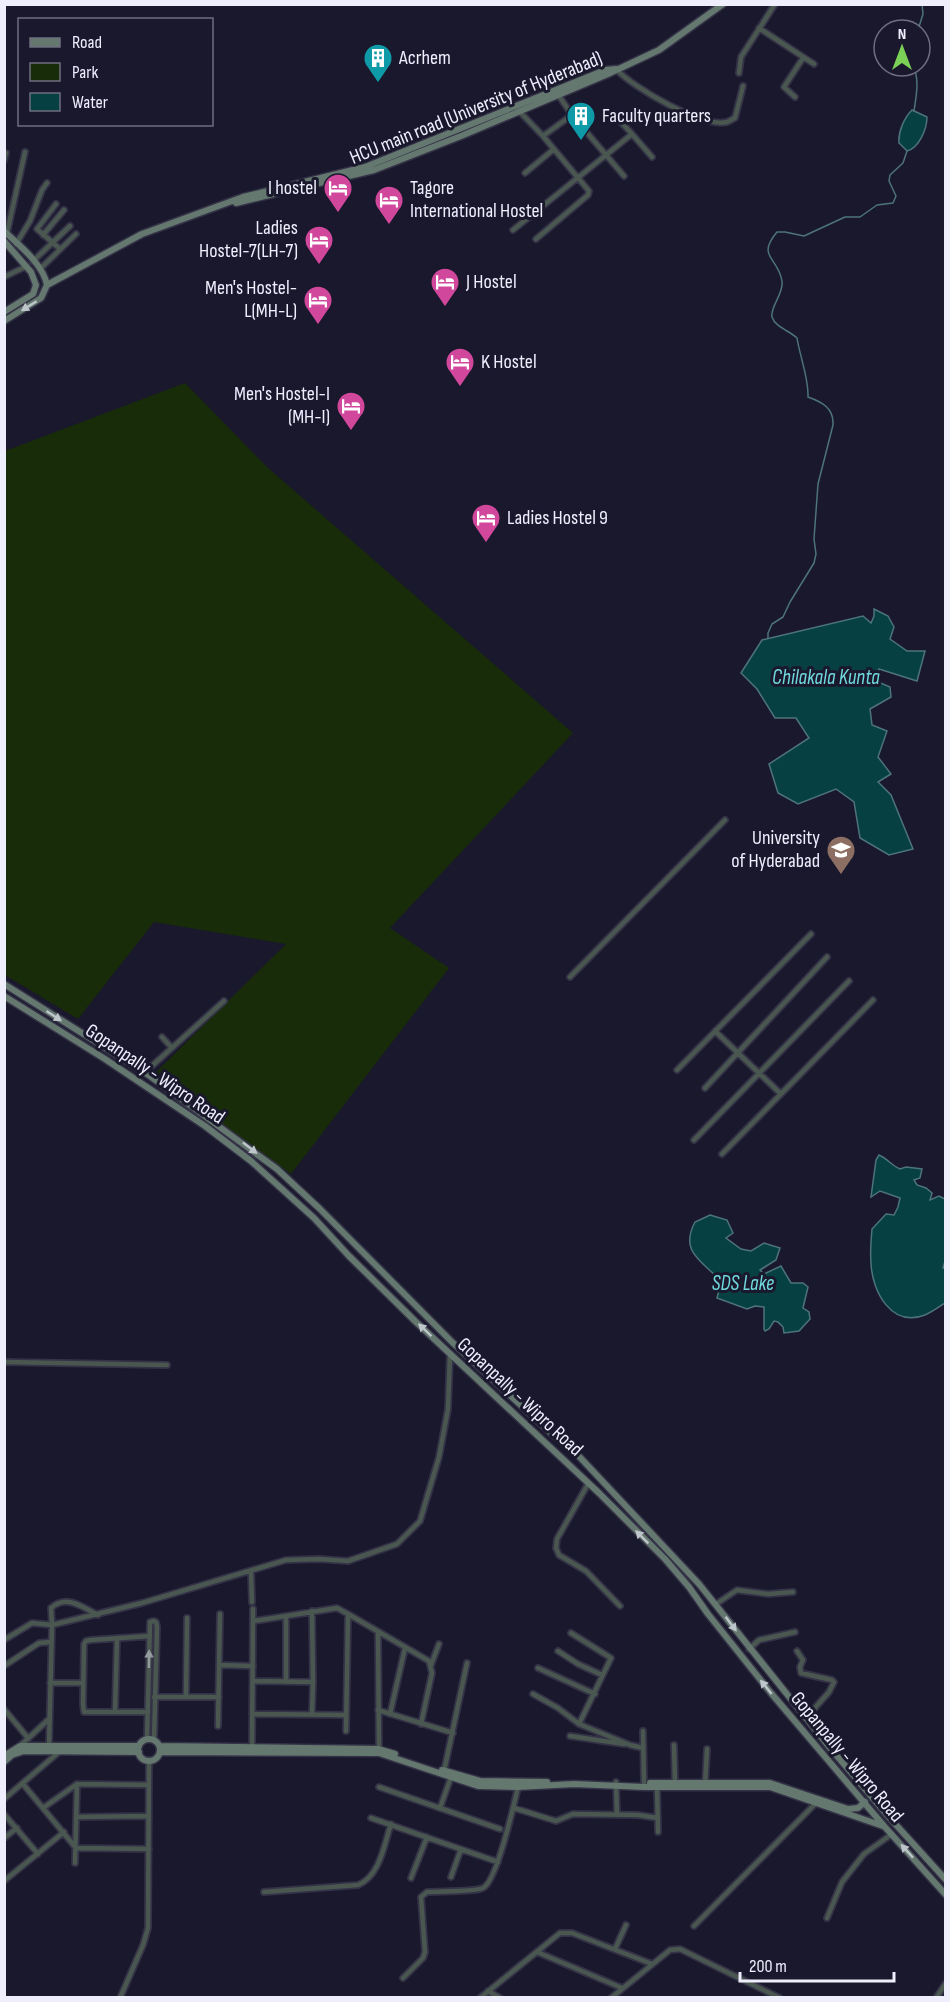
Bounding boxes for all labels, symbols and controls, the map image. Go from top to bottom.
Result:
legend [18,18,213,126]
north arrow [872,18,932,78]
text: N [898,25,906,44]
text: Road [72,32,102,53]
building icon: Acrhem [362,42,394,84]
street label: HCU main road (University of Hyderabad) [346,46,606,170]
place label: Acrhem [398,46,451,70]
text: Park [72,62,98,83]
text: Water [72,92,108,113]
building icon: Faculty quarters [565,100,597,142]
place label: Faculty quarters [602,104,711,128]
hotel icon: I hostel [322,172,354,214]
place label: I hostel [268,176,317,200]
place label: Tagore International Hostel [410,176,543,223]
hotel icon: Tagore International Hostel [373,184,405,226]
place label: Ladies Hostel-7(LH-7) [199,216,298,263]
hotel icon: Ladies Hostel-7(LH-7) [303,224,335,266]
hotel icon: J Hostel [429,266,461,308]
place label: J Hostel [465,270,517,294]
place label: Men's Hostel- L(MH-L) [205,276,297,323]
hotel icon: Men's Hostel- L(MH-L) [302,284,334,326]
one-way arrow [21,300,37,311]
hotel icon: K Hostel [444,346,476,388]
place label: K Hostel [481,350,537,374]
place label: Men's Hostel-I (MH-I) [234,382,330,429]
hotel icon: Men's Hostel-I (MH-I) [335,390,367,432]
hotel icon: Ladies Hostel 9 [470,502,502,544]
place label: Ladies Hostel 9 [507,506,608,530]
water label: Chilakala Kunta [772,665,880,690]
place label: University of Hyderabad [731,826,820,873]
school or university icon: University of Hyderabad [825,834,857,876]
one-way arrow [45,1010,61,1022]
street label: Gopanpally - Wipro Road [81,1018,229,1130]
one-way arrow [242,1142,258,1155]
water label: SDS Lake [712,1271,774,1296]
one-way arrow [419,1324,433,1338]
street label: Gopanpally - Wipro Road [452,1333,588,1461]
one-way arrow [635,1531,649,1545]
one-way arrow [725,1616,737,1632]
one-way arrow [145,1650,154,1669]
one-way arrow [760,1679,773,1695]
street label: Gopanpally - Wipro Road [785,1687,909,1827]
one-way arrow [901,1844,914,1859]
scale bar [740,1945,894,1983]
text: 200 m [749,1956,787,1977]

